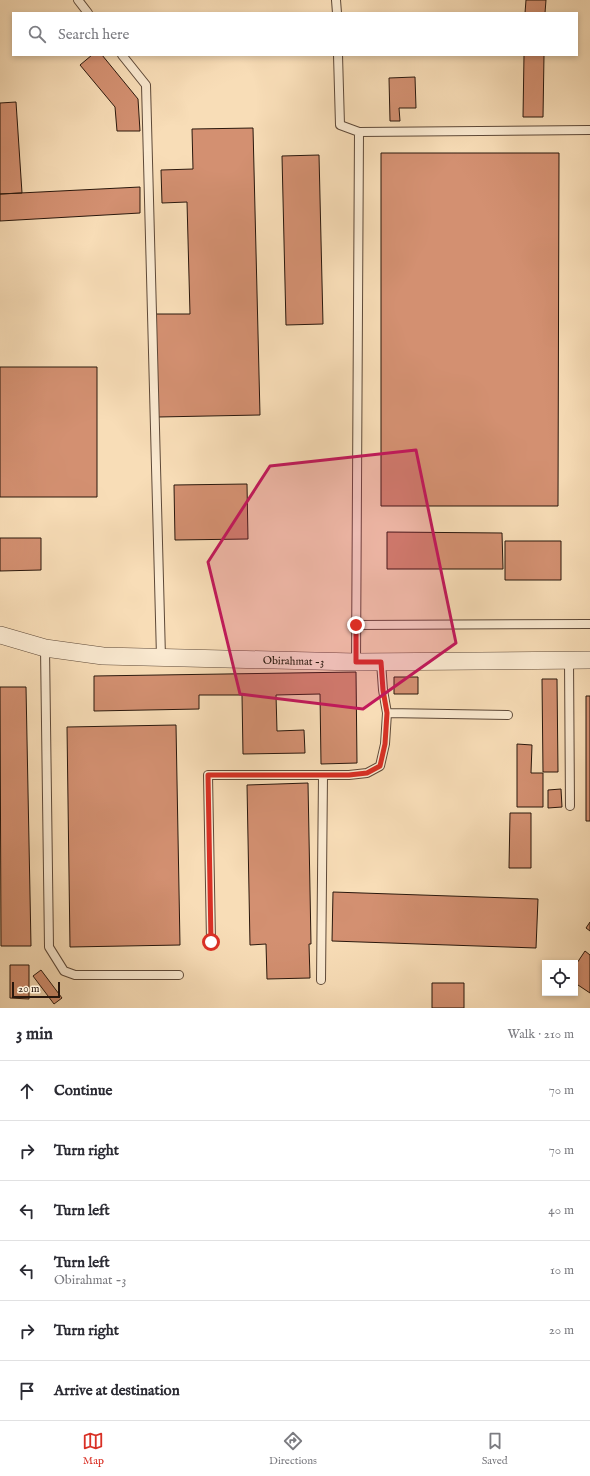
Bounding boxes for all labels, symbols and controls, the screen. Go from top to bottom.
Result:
search box [12,12,578,56]
icon: search [26,23,48,45]
text: Search here [58,25,129,44]
route end [347,616,365,634]
street label: Obirahmat -3 [263,654,324,669]
route start [202,933,220,951]
map controls [542,960,578,996]
button: locate [542,960,578,996]
scale bar [12,980,60,999]
text: 20 m [18,982,39,996]
text: 3 min [16,1024,53,1045]
text: Walk · 210 m [508,1026,574,1043]
icon: ahead [16,1080,38,1102]
text: Continue [54,1081,112,1100]
text: 70 m [549,1082,574,1099]
icon: right [16,1140,38,1162]
text: Turn right [54,1141,119,1160]
text: 70 m [549,1142,574,1159]
icon: left [16,1200,38,1222]
text: Turn left [54,1201,110,1220]
text: 40 m [548,1202,574,1219]
text: Turn left [54,1253,110,1272]
icon: left [16,1260,38,1282]
text: 10 m [550,1262,574,1279]
text: Obirahmat -3 [54,1272,126,1289]
icon: right [16,1320,38,1342]
text: Turn right [54,1321,119,1340]
text: 20 m [549,1322,574,1339]
icon: arrive [16,1380,38,1402]
text: Arrive at destination [54,1381,180,1400]
tab: Map [82,1430,104,1468]
tab: Directions [269,1430,317,1468]
tab: Saved [482,1430,508,1468]

